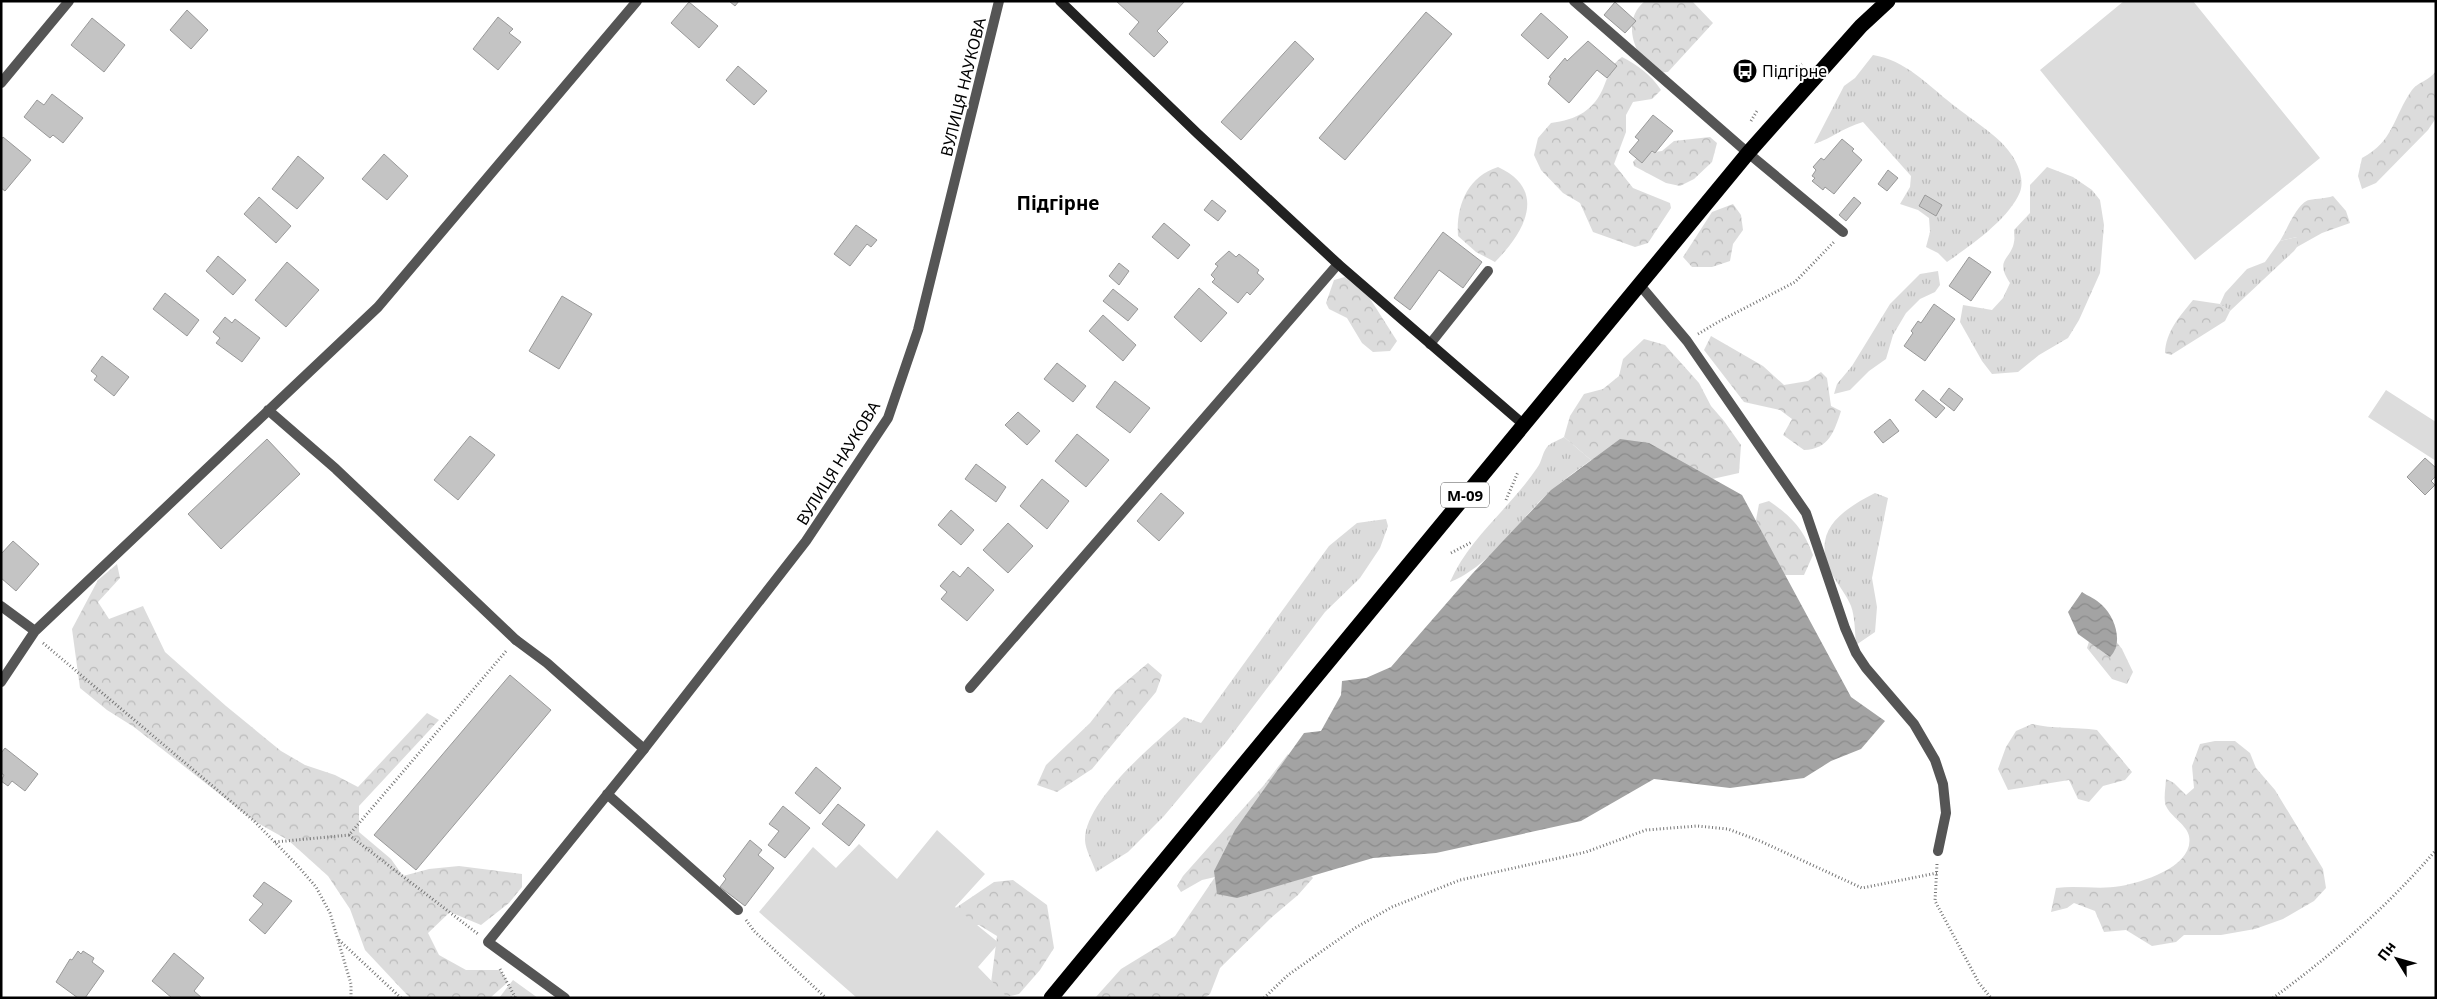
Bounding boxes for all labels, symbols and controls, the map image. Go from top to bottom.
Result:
street label: ВУЛИЦЯ НАУКОВА [935,15,991,159]
bus stop icon: Підгірне [1732,58,1758,84]
place label: Підгірне [1762,60,1827,82]
district label: Підгірне [1017,190,1099,216]
street label: ВУЛИЦЯ НАУКОВА [791,396,885,529]
road number: М-09 [1441,482,1489,508]
north arrow [2372,934,2422,984]
text: Пн [2373,937,2400,965]

